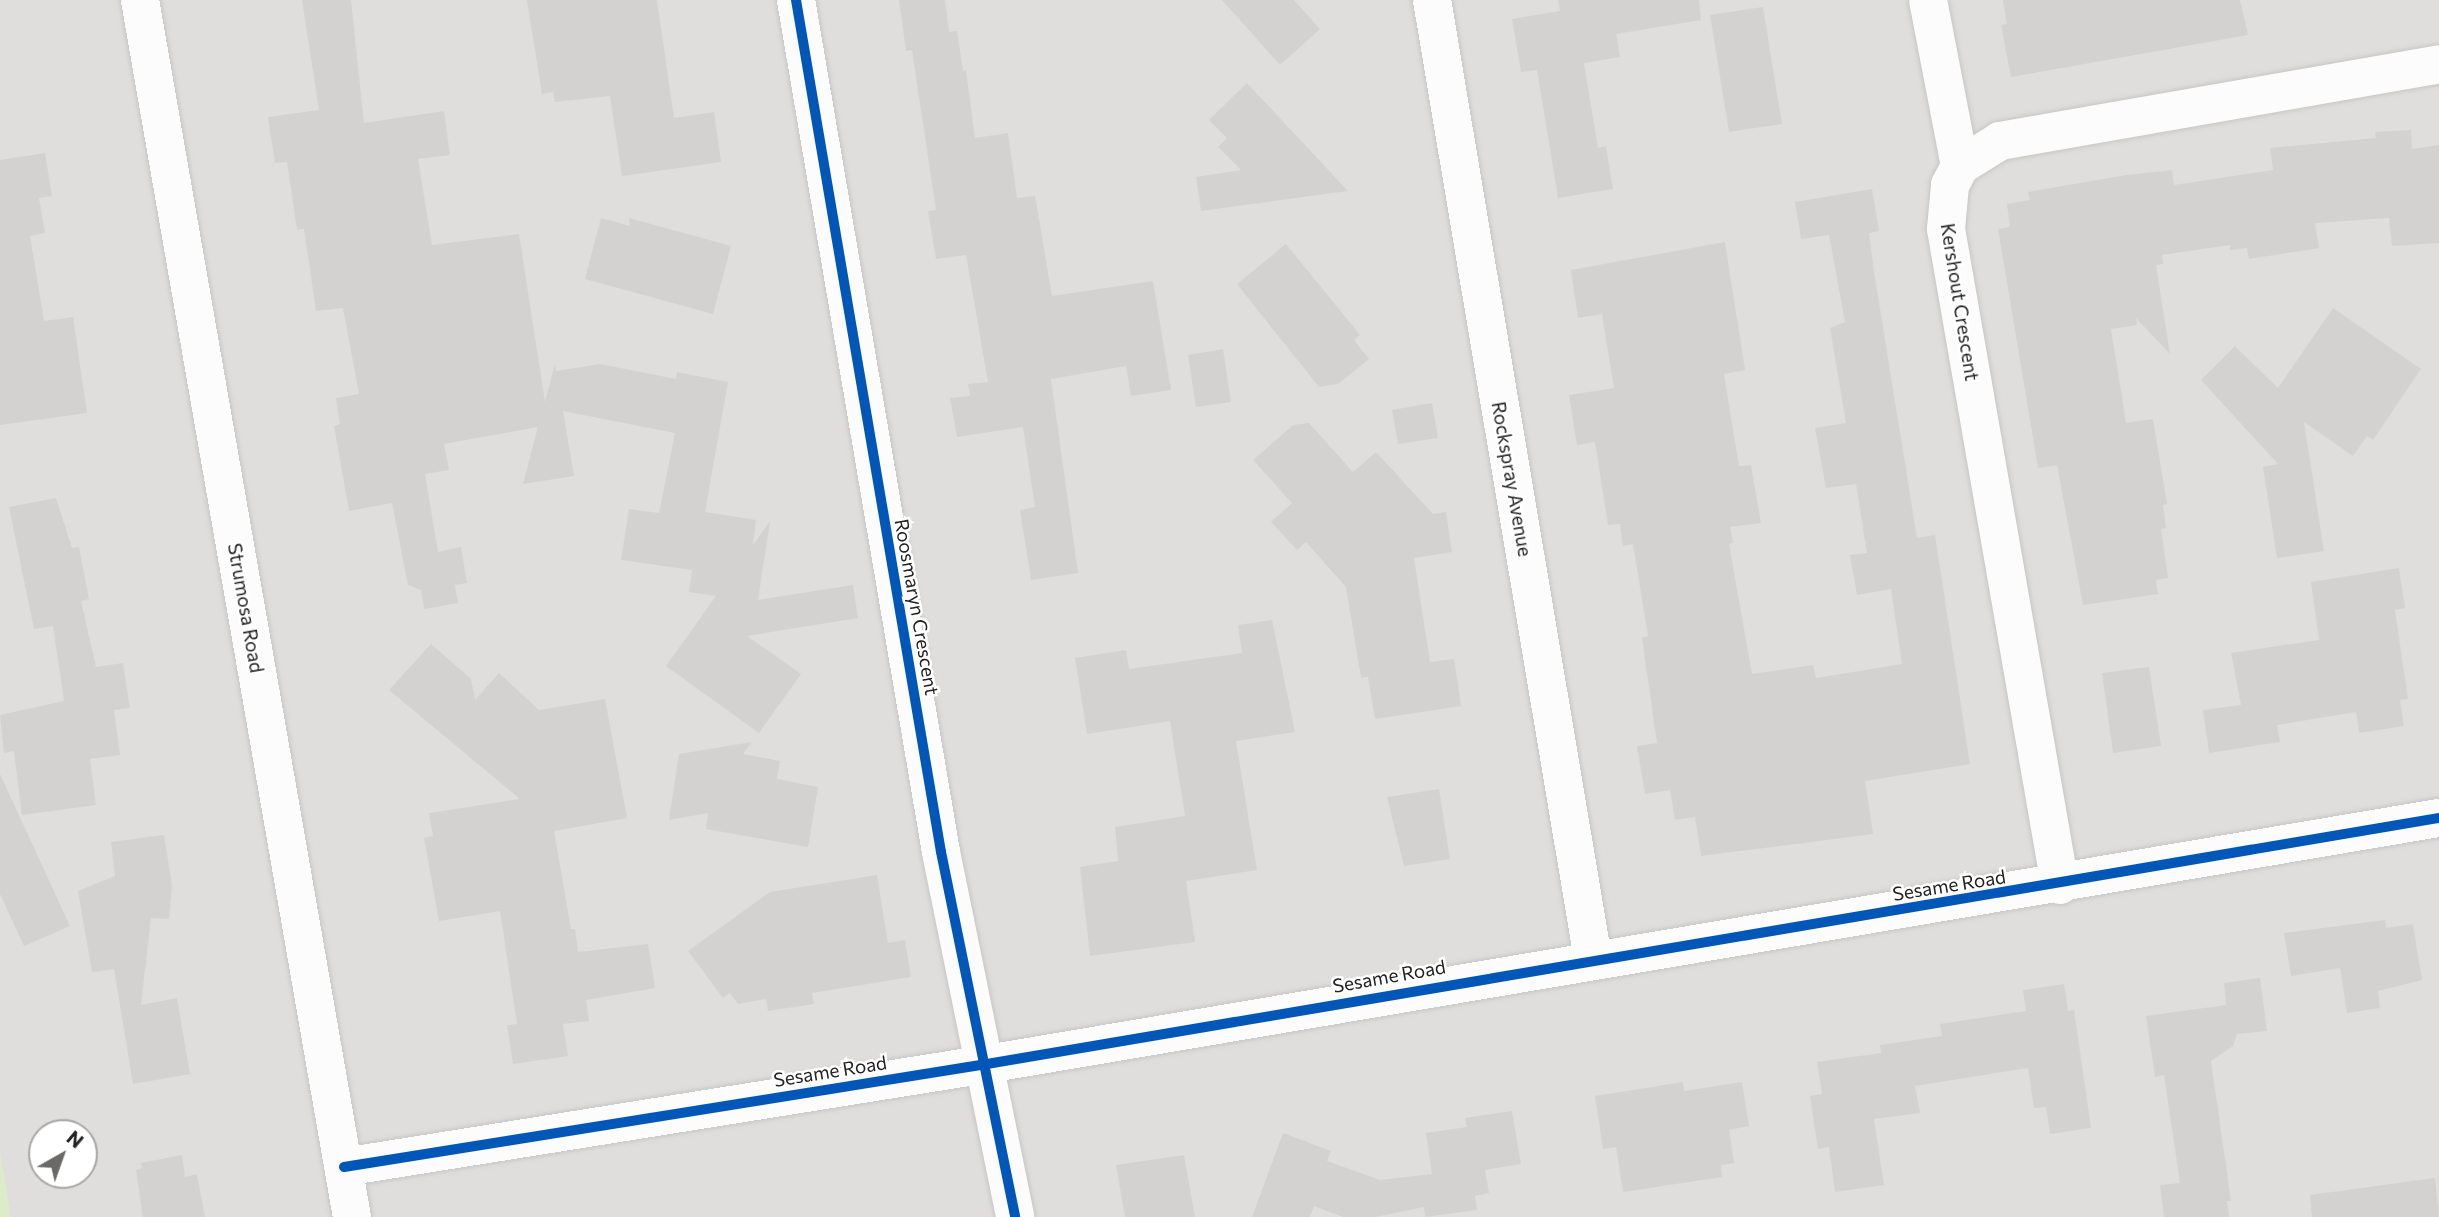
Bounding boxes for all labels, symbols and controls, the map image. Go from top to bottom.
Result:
street label: Kershout Crescent [1936,222,1984,382]
street label: Rockspray Avenue [1487,400,1537,558]
street label: Roosmaryn Crescent [890,517,944,697]
street label: Strumosa Road [223,541,269,675]
street label: Sesame Road [1891,865,2007,905]
street label: Sesame Road [1331,955,1447,997]
street label: Sesame Road [772,1051,888,1091]
north arrow [28,1119,98,1189]
text: N [63,1126,88,1152]

